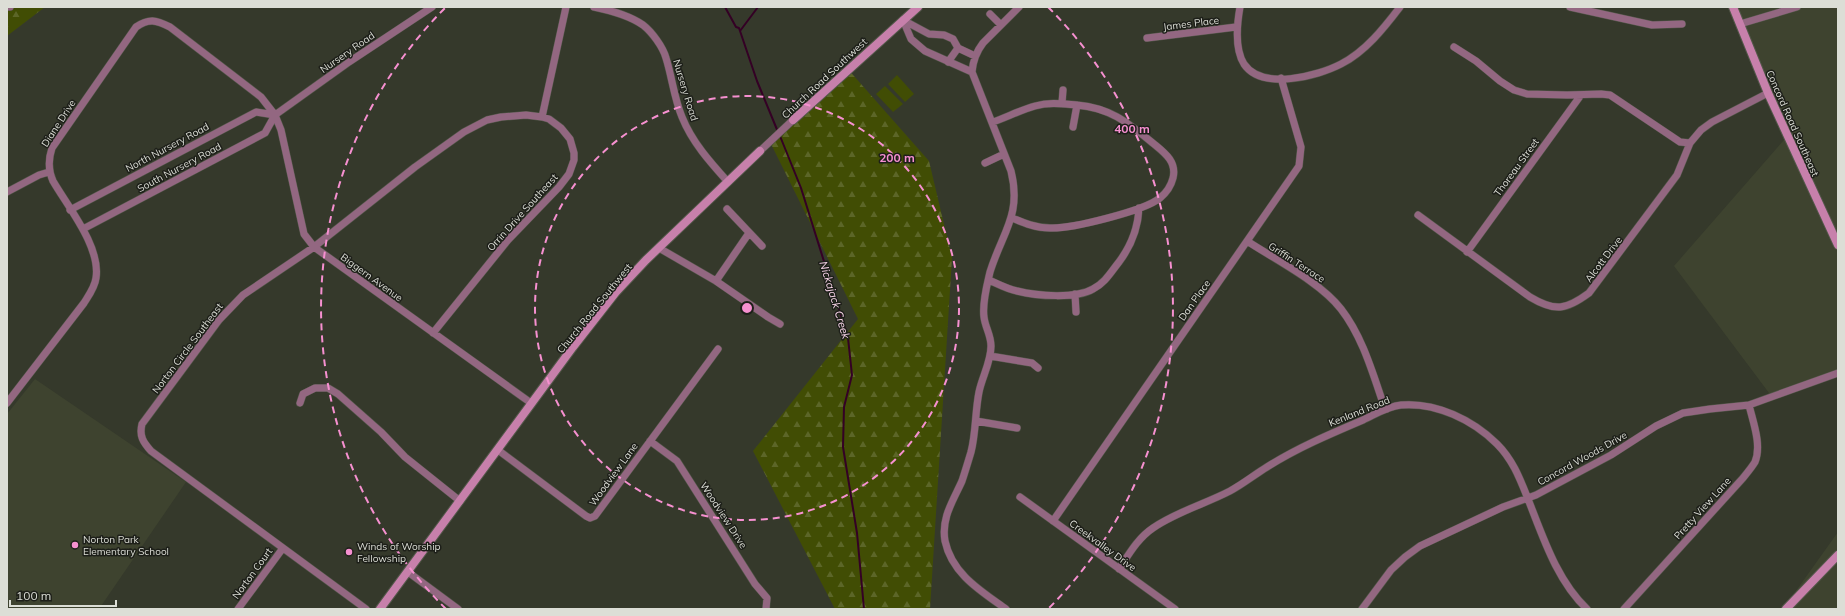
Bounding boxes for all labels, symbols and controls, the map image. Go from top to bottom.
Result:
street label: James Place [1162,14,1220,33]
street label: Nursery Road [318,29,377,76]
street label: Church Road Southwest [779,35,870,121]
street label: Nursery Road [670,58,701,122]
street label: Concord Road Southeast [1763,68,1822,179]
street label: Diane Drive [38,97,79,149]
street label: North Nursery Road [123,120,211,175]
text: 400 m [1114,121,1150,136]
street label: Thoreau Street [1491,135,1542,199]
street label: South Nursery Road [135,140,223,195]
text: 200 m [879,150,915,165]
street label: Orrin Drive Southeast [484,171,561,254]
street label: Alcott Drive [1582,234,1625,285]
street label: Griffin Terrace [1266,239,1328,286]
street label: Biggern Avenue [338,251,405,304]
water label: Nickajack Creek [816,259,854,341]
street label: Church Road Southwest [554,260,635,356]
street label: Dan Place [1176,277,1213,323]
street label: Norton Circle Southeast [149,300,226,396]
centre of rings [740,301,754,315]
street label: Kenland Road [1327,393,1392,430]
street label: Concord Woods Drive [1535,428,1629,488]
street label: Woodview Lane [586,440,641,508]
street label: Pretty View Lane [1671,475,1734,542]
street label: Woodview Drive [697,480,750,551]
street label: Creekvalley Drive [1067,517,1139,574]
place label: Norton Park Elementary School [83,533,169,558]
marker: Norton Park Elementary School [70,540,80,550]
place label: Winds of Worship Fellowship [357,540,441,565]
street label: Norton Court [229,545,276,601]
marker: Winds of Worship Fellowship [344,547,354,557]
scale bar [10,582,116,608]
text: 100 m [16,588,51,603]

